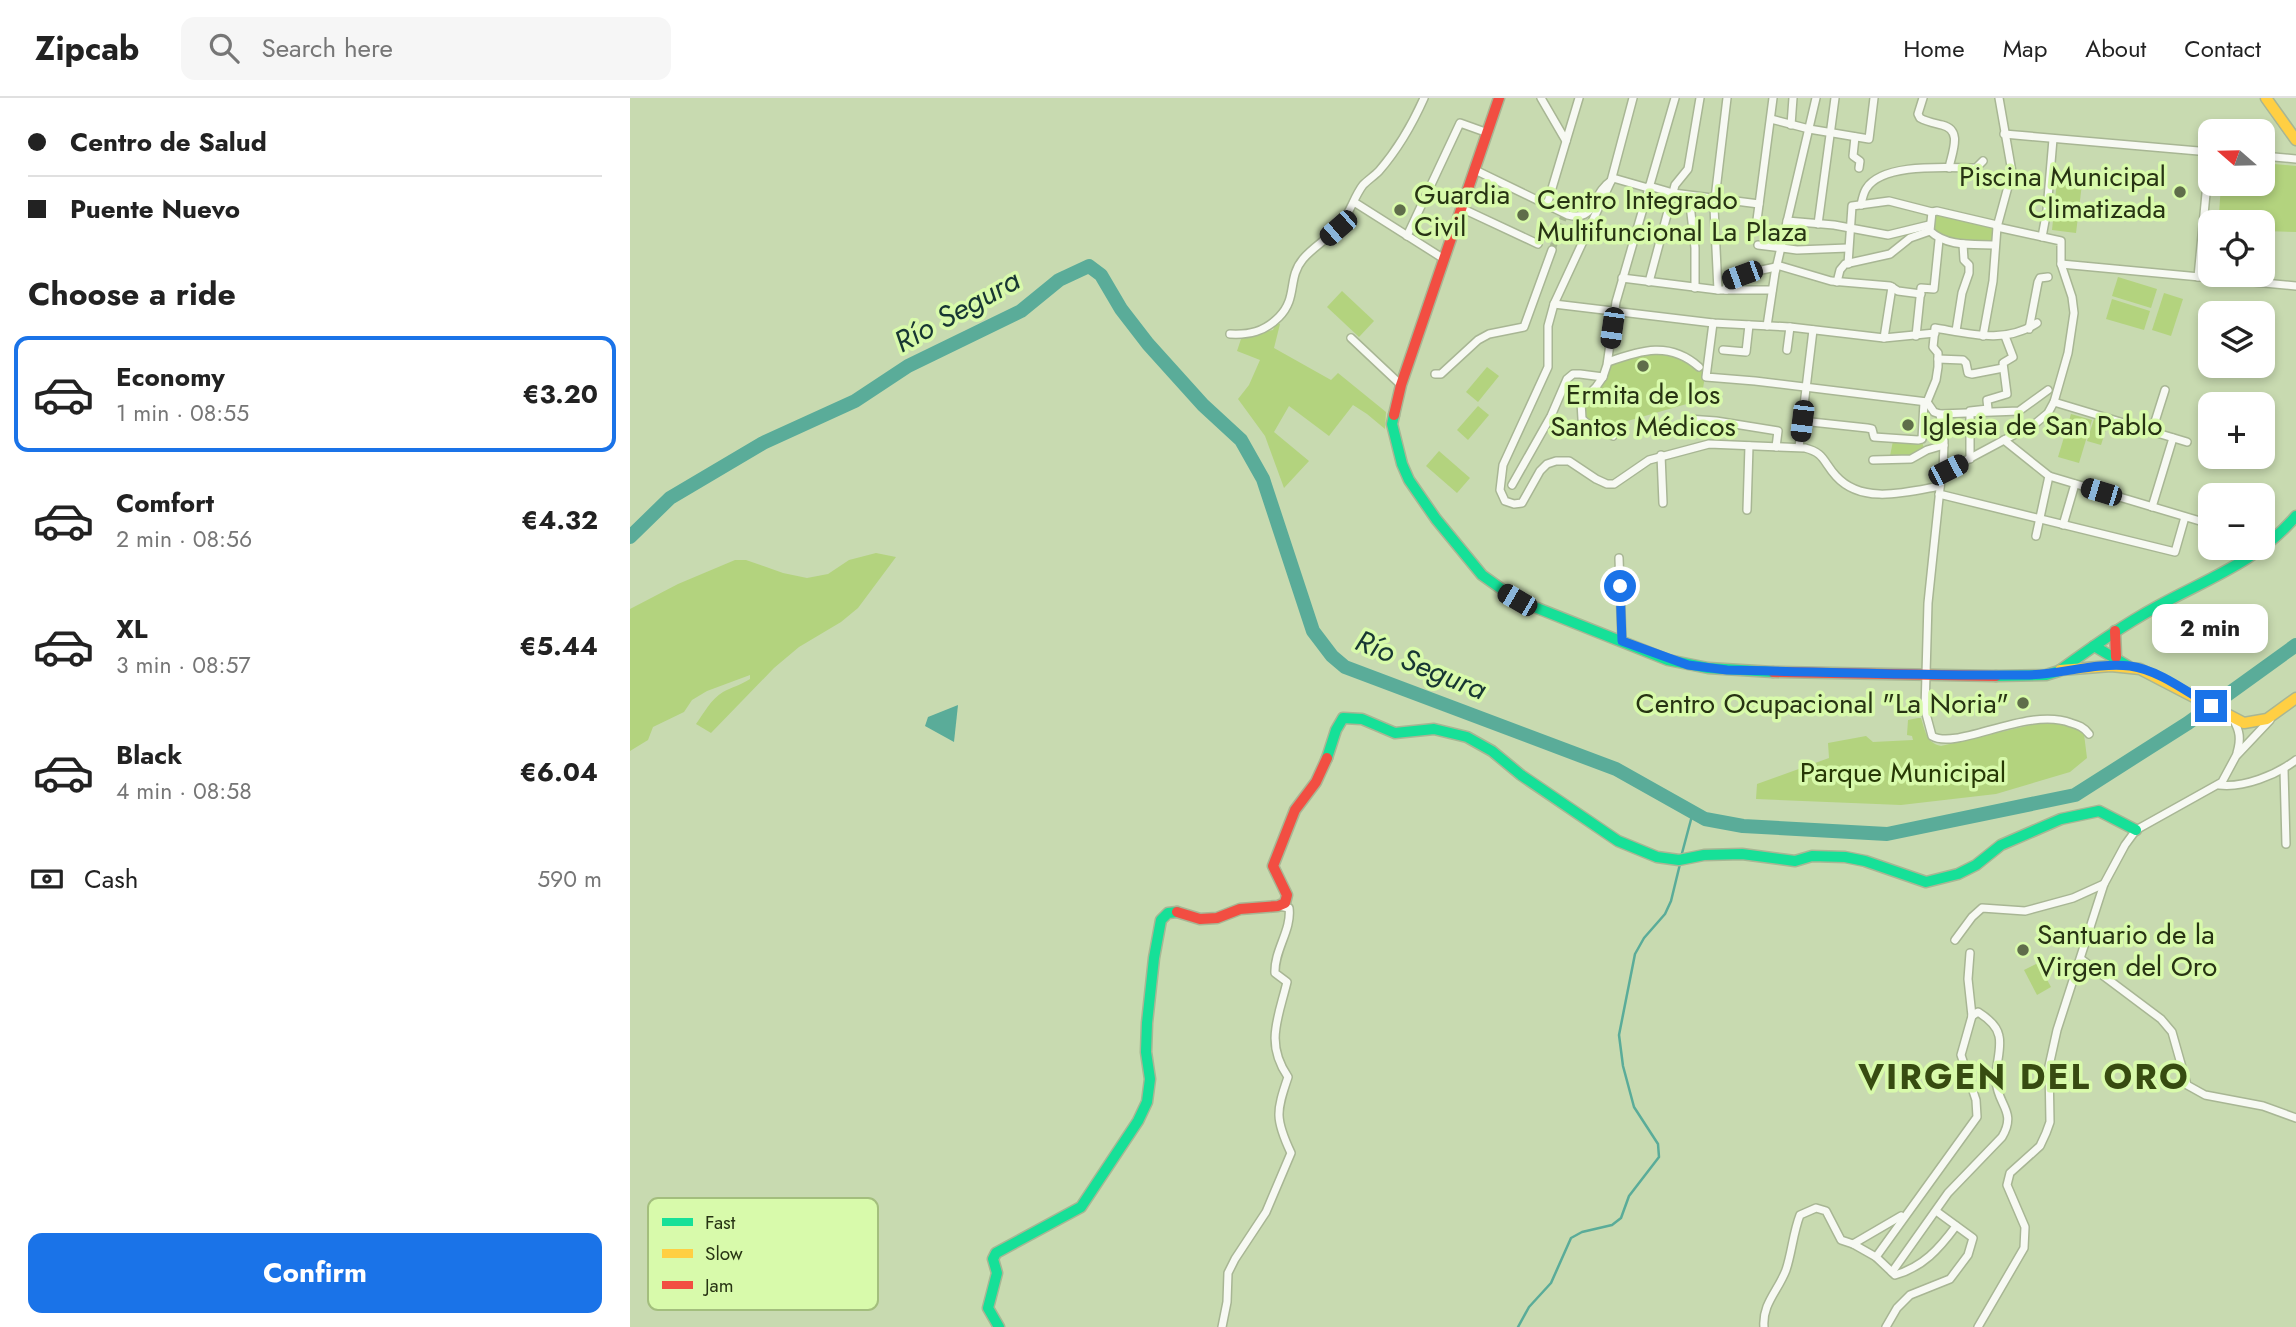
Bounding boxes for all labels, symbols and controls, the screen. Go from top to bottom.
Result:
search box [181,17,671,80]
text: Zipcab [35,25,139,72]
icon: search [205,29,243,67]
text: Search here [261,29,393,67]
text: Home [1903,31,1965,66]
text: Map [2003,31,2047,66]
text: About [2085,31,2146,66]
text: Contact [2184,31,2261,66]
north arrow [2198,119,2275,196]
map controls [2198,119,2275,560]
text: Centro de Salud [70,123,267,161]
place label: Piscina Municipal Climatizada [1959,156,2166,229]
place label: Guardia Civil [1414,174,1510,247]
place label: Centro Integrado Multifuncional La Plaza [1537,179,1807,252]
marker: Piscina Municipal Climatizada [2172,184,2188,200]
text: Puente Nuevo [70,190,240,228]
marker: Guardia Civil [1392,202,1408,218]
car [1316,206,1361,250]
marker: Centro Integrado Multifuncional La Plaza [1515,207,1531,223]
button: locate [2198,210,2275,287]
water label: Río Segura [886,258,1028,363]
car [1719,258,1766,292]
text: Choose a ride [28,271,236,317]
button: layers [2198,301,2275,378]
car [1599,306,1626,350]
text: Economy [116,358,225,396]
marker: Ermita de los Santos Médicos [1635,358,1651,374]
icon: car [32,363,95,426]
place label: Ermita de los Santos Médicos [1550,374,1736,447]
text: €3.20 [523,375,598,413]
button: + [2198,392,2275,469]
text: 1 min · 08:55 [116,396,249,430]
car [1790,399,1815,443]
place label: Iglesia de San Pablo [1922,405,2162,446]
marker: Iglesia de San Pablo [1900,417,1916,433]
car [1925,451,1972,489]
car [2078,476,2125,508]
button: − [2198,483,2275,560]
text: Comfort [116,484,214,522]
icon: car [32,489,95,552]
text: €4.32 [521,501,598,539]
text: 2 min · 08:56 [116,522,252,556]
route start [1604,570,1636,602]
car [1494,580,1541,620]
callout: 2 min [2153,604,2269,654]
text: XL [116,610,148,648]
text: 2 min [2180,611,2240,645]
icon: car [32,615,95,678]
water label: Río Segura [1349,619,1494,711]
text: €5.44 [520,627,598,665]
text: 3 min · 08:57 [116,648,250,682]
place label: Centro Ocupacional "La Noria" [1636,683,2009,724]
route end [2195,690,2227,722]
marker: Centro Ocupacional "La Noria" [2015,695,2031,711]
text: Black [116,736,182,774]
icon: car [32,741,95,804]
park label: Parque Municipal [1800,752,2006,793]
text: €6.04 [520,753,598,791]
text: 4 min · 08:58 [116,774,252,808]
icon: cash [28,860,66,898]
text: Cash [84,860,138,898]
text: 590 m [537,862,602,896]
place label: Santuario de la Virgen del Oro [2037,914,2217,987]
marker: Santuario de la Virgen del Oro [2015,942,2031,958]
district label: VIRGEN DEL ORO [1857,1052,2190,1102]
legend [648,1198,878,1310]
text: Fast [705,1209,736,1236]
button: Confirm [28,1233,602,1313]
text: Slow [705,1240,743,1267]
text: Jam [702,1272,734,1299]

